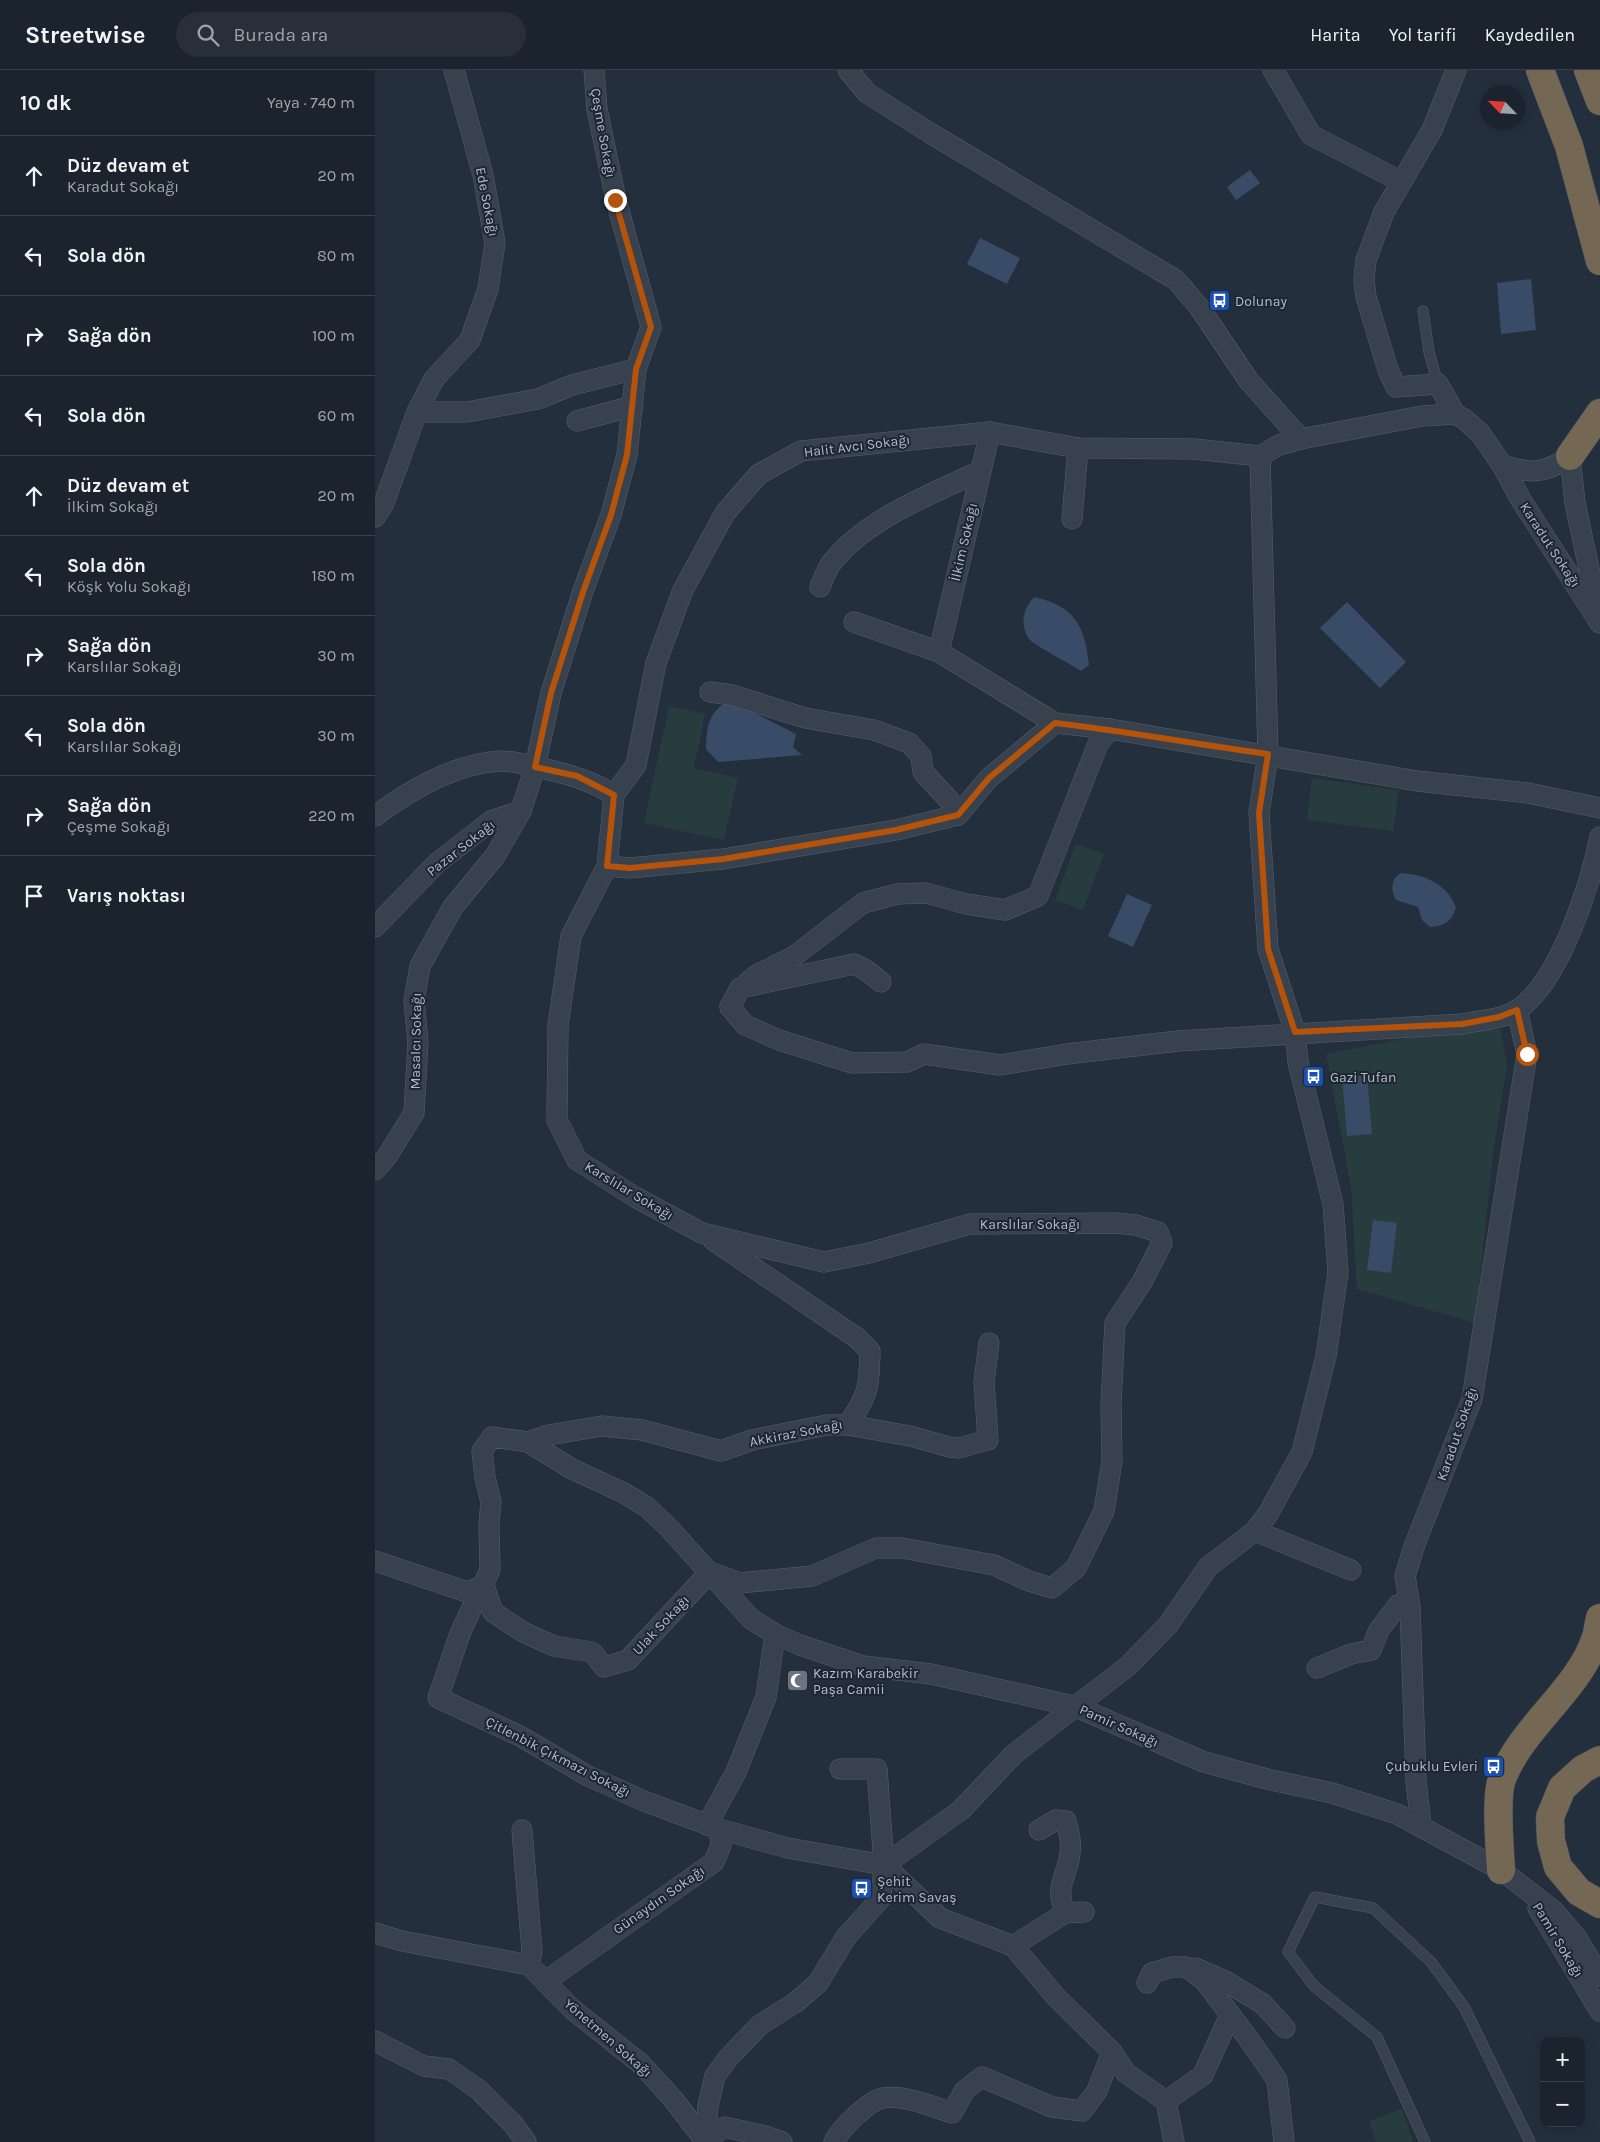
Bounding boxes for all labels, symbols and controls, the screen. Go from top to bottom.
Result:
search box [176,12,526,57]
text: Streetwise [25,21,146,49]
icon: search [194,21,222,49]
text: Burada ara [234,24,328,46]
text: Harita [1310,24,1361,46]
text: Yol tarifi [1389,24,1457,46]
text: Kaydedilen [1485,24,1575,46]
north arrow [1480,85,1525,130]
street label: Çeşme Sokağı [587,87,619,179]
text: 10 dk [20,91,71,115]
text: Yaya · 740 m [267,93,355,112]
text: Düz devam et [67,155,189,177]
icon: ahead [20,162,48,190]
text: 20 m [317,166,355,185]
street label: Ede Sokağı [472,166,502,238]
text: Karadut Sokağı [67,177,179,196]
route end [604,189,627,212]
icon: left [20,242,48,270]
text: Sola dön [67,245,146,267]
text: 80 m [317,246,355,265]
bus stop icon: Dolunay [1207,289,1231,313]
place label: Dolunay [1235,293,1287,310]
icon: right [20,322,48,350]
text: Sağa dön [67,325,151,347]
text: 100 m [312,326,355,345]
icon: left [20,402,48,430]
text: Sola dön [67,405,146,427]
text: 60 m [318,406,355,425]
street label: Halit Avcı Sokağı [803,431,911,461]
text: Düz devam et [67,475,189,497]
icon: ahead [20,482,48,510]
text: 20 m [317,486,355,505]
text: İlkim Sokağı [67,497,159,516]
street label: Karadut Sokağı [1516,499,1584,591]
street label: İlkim Sokağı [947,501,981,583]
text: Sola dön [67,555,146,577]
icon: left [20,562,48,590]
text: 180 m [312,566,355,585]
text: Köşk Yolu Sokağı [67,577,191,596]
text: Sağa dön [67,635,151,657]
icon: right [20,642,48,670]
text: 30 m [317,646,355,665]
text: Karslılar Sokağı [67,657,182,676]
text: Sola dön [67,715,146,737]
icon: left [20,722,48,750]
text: 30 m [317,726,355,745]
text: Karslılar Sokağı [67,737,182,756]
text: Sağa dön [67,795,151,817]
icon: right [20,802,48,830]
text: 220 m [308,806,355,825]
street label: Pazar Sokağı [423,816,499,880]
text: Çeşme Sokağı [67,817,170,836]
icon: arrive [20,882,48,910]
text: Varış noktası [67,885,186,907]
street label: Masalcı Sokağı [407,992,425,1090]
route start [1516,1043,1539,1066]
bus stop icon: Gazi Tufan [1302,1065,1326,1089]
place label: Gazi Tufan [1330,1069,1396,1086]
street label: Karslılar Sokağı [582,1158,676,1224]
street label: Karslılar Sokağı [980,1216,1080,1233]
street label: Karadut Sokağı [1433,1385,1481,1483]
street label: Akkiraz Sokağı [748,1416,844,1450]
street label: Ulak Sokağı [629,1591,693,1659]
place label: Kazım Karabekir Paşa Camii [813,1665,919,1698]
mosque icon: Kazım Karabekir Paşa Camii [785,1669,809,1693]
street label: Pamir Sokağı [1077,1701,1161,1751]
street label: Çitlenbik Çıkmazı Sokağı [483,1713,633,1801]
bus stop icon: Çubuklu Evleri [1482,1754,1506,1778]
place label: Çubuklu Evleri [1385,1758,1478,1775]
street label: Günaydın Sokağı [610,1862,708,1938]
place label: Şehit Kerim Savaş [877,1873,957,1906]
bus stop icon: Şehit Kerim Savaş [849,1877,873,1901]
street label: Pamir Sokağı [1529,1899,1587,1981]
street label: Yönetmen Sokağı [560,1995,656,2081]
map controls [1540,2037,1585,2127]
button: + [1540,2037,1585,2082]
button: − [1540,2082,1585,2127]

